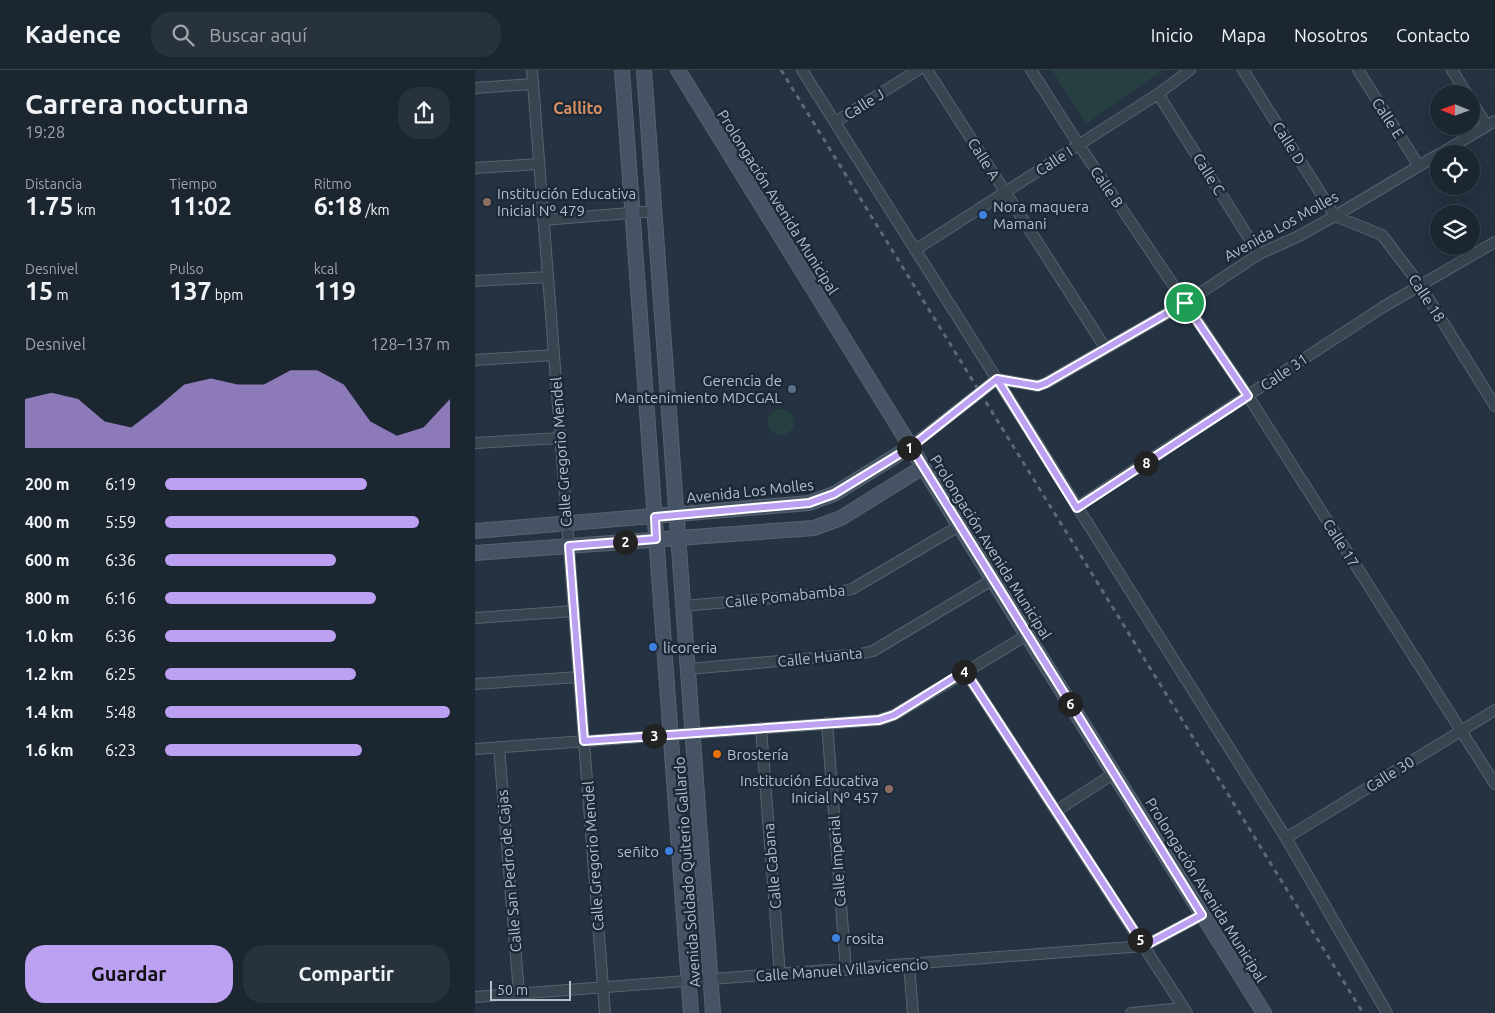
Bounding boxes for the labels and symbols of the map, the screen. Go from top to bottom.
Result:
street label: Calle J [841,85,887,123]
north arrow [1430,85,1480,135]
street label: Calle E [1369,95,1407,141]
district label: Callito [553,99,603,117]
street label: Prolongación Avenida Municipal [714,107,842,298]
street label: Calle D [1269,119,1309,167]
street label: Calle A [965,135,1004,183]
street label: Calle I [1032,143,1076,179]
street label: Calle C [1190,150,1228,198]
street label: Calle B [1087,163,1127,211]
place label: Institución Educativa Inicial Nº 479 [497,185,636,219]
street label: Avenida Los Molles [1221,188,1341,264]
marker: Institución Educativa Inicial Nº 479 [481,196,493,208]
place label: Nora maquera Mamani [993,198,1089,232]
marker: Nora maquera Mamani [977,209,989,221]
street label: Calle 18 [1405,271,1449,325]
pin [1164,282,1206,324]
street label: Calle 31 [1257,350,1311,394]
place label: Gerencia de Mantenimiento MDCGAL [615,372,782,406]
street label: Calle Gregorio Mendel [547,376,575,528]
marker: Gerencia de Mantenimiento MDCGAL [786,383,798,395]
pin: 1 [897,436,921,460]
pin: 8 [1133,450,1159,476]
street label: Prolongación Avenida Municipal [927,452,1055,643]
street label: Avenida Los Molles [685,476,815,506]
street label: Calle 17 [1320,516,1362,570]
pin: 2 [613,530,637,554]
street label: Calle Pomabamba [724,581,846,611]
place label: licoreria [663,639,717,656]
marker: licoreria [647,641,659,653]
street label: Calle Huanta [777,644,863,670]
pin: 4 [951,660,977,684]
pin: 6 [1057,692,1083,716]
pin: 3 [641,724,667,748]
place label: Brostería [727,746,789,763]
marker: Brostería [711,748,723,760]
street label: Calle 30 [1363,753,1417,795]
street label: Avenida Soldado Quiterio Gallardo [670,756,704,988]
place label: Institución Educativa Inicial Nº 457 [740,772,879,806]
street label: Calle Gregorio Mendel [579,780,607,932]
marker: Institución Educativa Inicial Nº 457 [883,783,895,795]
street label: Calle San Pedro de Cajas [493,789,525,953]
street label: Prolongación Avenida Municipal [1142,795,1270,986]
street label: Calle Imperial [825,815,849,907]
street label: Calle Cabana [760,822,784,910]
place label: señito [617,843,659,860]
marker: señito [663,845,675,857]
pin: 5 [1127,928,1153,952]
place label: rosita [846,930,884,947]
marker: rosita [830,932,842,944]
street label: Calle Manuel Villavicencio [755,955,929,985]
scale bar [490,978,571,1001]

